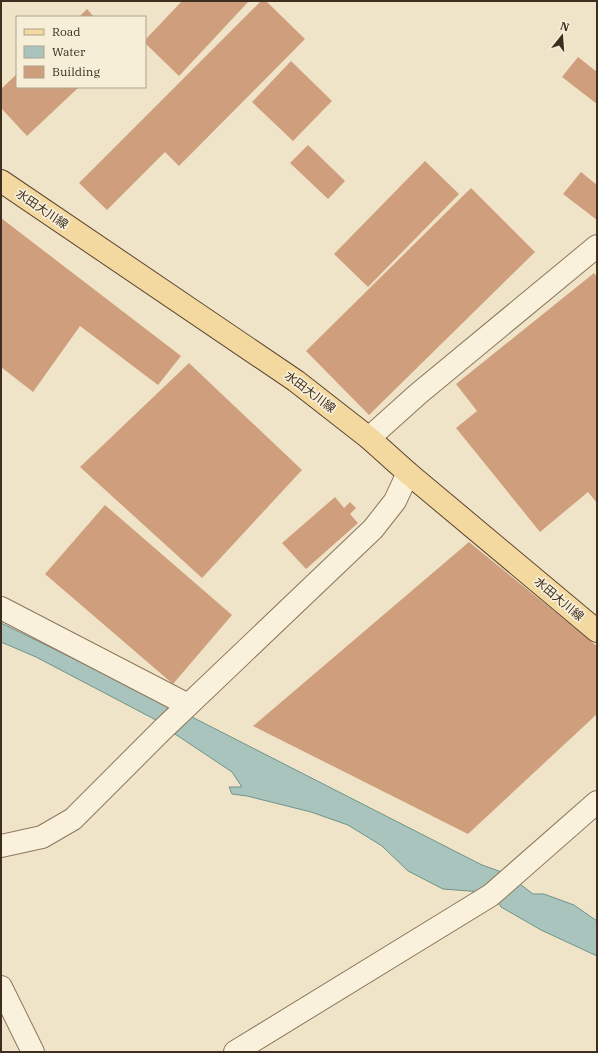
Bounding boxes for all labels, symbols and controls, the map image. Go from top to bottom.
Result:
legend [16,16,146,88]
north arrow [542,16,582,56]
text: N [559,18,571,34]
text: Road [52,24,81,39]
text: Water [52,44,86,59]
text: Building [52,64,100,79]
street label: 水田大川線 [13,186,71,232]
street label: 水田大川線 [282,368,339,416]
street label: 水田大川線 [532,574,587,624]

